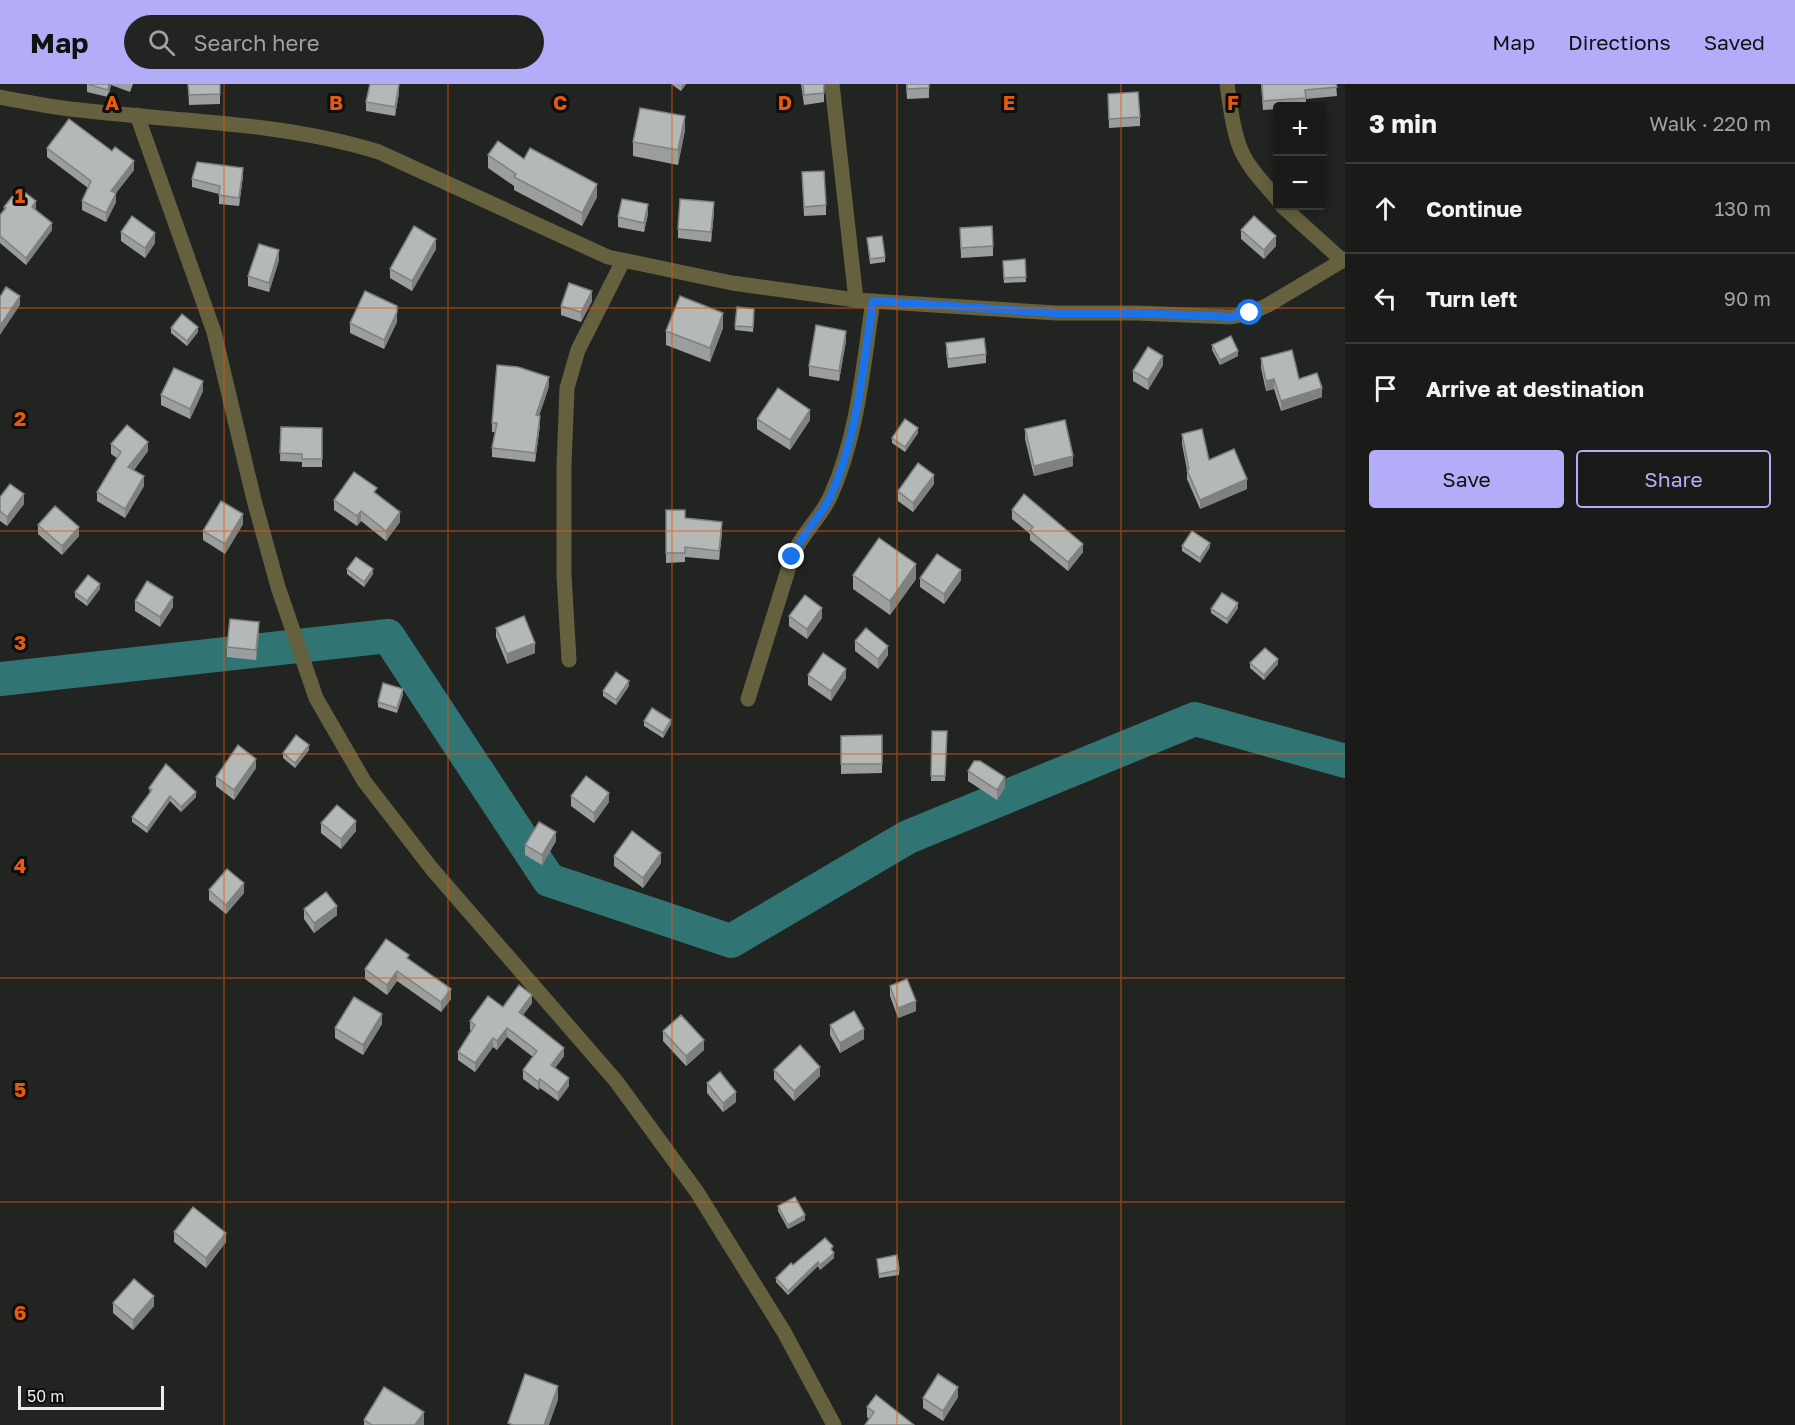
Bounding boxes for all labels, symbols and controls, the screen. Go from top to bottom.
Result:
search box [124,15,544,69]
text: Map [30,26,88,59]
icon: search [145,26,178,59]
text: Search here [193,29,319,56]
text: Map [1492,29,1535,55]
text: Directions [1568,29,1671,55]
text: Saved [1704,29,1765,55]
text: A [105,90,119,114]
text: B [329,90,343,114]
text: C [553,90,567,114]
text: D [778,90,792,114]
text: E [1003,90,1015,114]
text: F [1227,90,1239,114]
map controls [1273,102,1327,210]
button: + [1273,102,1327,156]
text: 3 min [1369,108,1437,139]
text: Walk · 220 m [1649,111,1771,135]
button: − [1273,156,1327,210]
text: 1 [15,183,25,207]
icon: ahead [1369,192,1402,225]
text: Continue [1426,195,1522,222]
text: 130 m [1715,196,1771,220]
icon: left [1369,282,1402,315]
text: Turn left [1426,285,1517,312]
text: 90 m [1724,286,1771,310]
route start [1236,299,1262,325]
icon: arrive [1369,372,1402,405]
text: Arrive at destination [1426,375,1644,402]
text: 2 [14,406,26,430]
button: Save [1369,450,1564,508]
button: Share [1576,450,1771,508]
route end [778,543,804,569]
text: 3 [14,630,26,654]
text: 4 [14,853,26,877]
text: 5 [14,1077,26,1101]
text: 6 [14,1300,26,1324]
scale bar [18,1383,164,1410]
text: 50 m [27,1386,64,1406]

